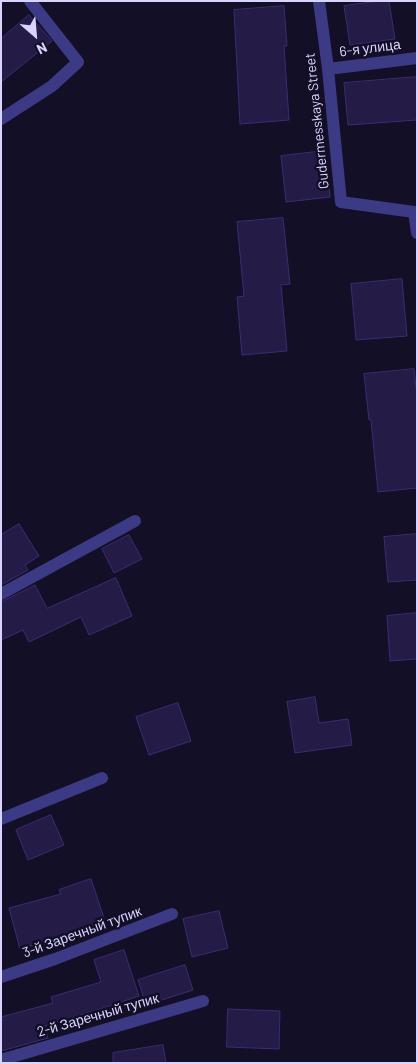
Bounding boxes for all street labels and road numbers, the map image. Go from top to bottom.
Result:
street label: 6-я улица [338,36,402,60]
street label: Gudermesskaya Street [301,52,333,190]
street label: 3-й Заречный тупик [20,903,144,961]
street label: 2-й Заречный тупик [35,990,161,1040]

